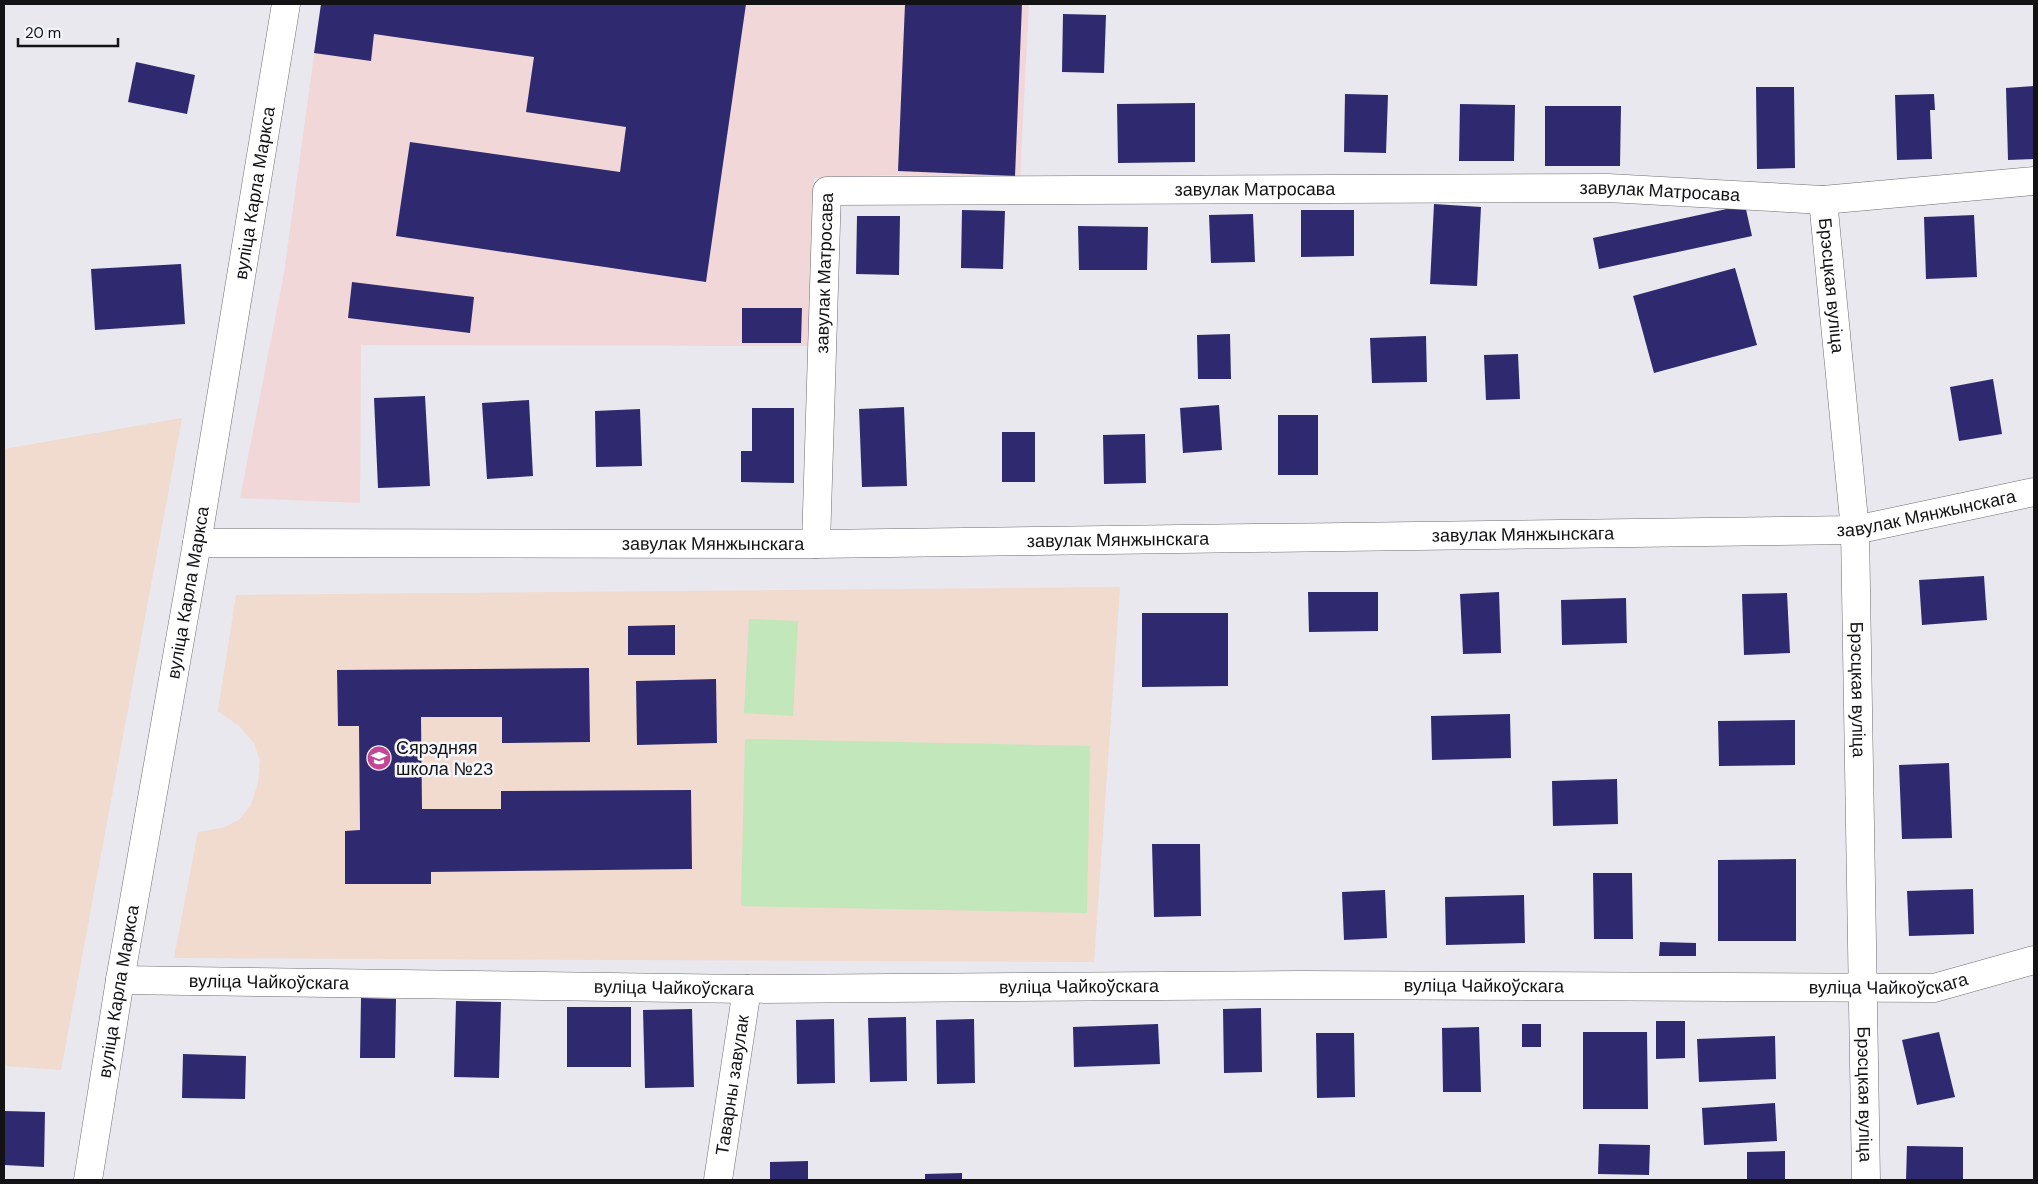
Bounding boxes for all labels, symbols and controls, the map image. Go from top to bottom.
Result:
scale bar [18,15,118,47]
text: 20 m [25,23,61,43]
street label: вуліца Карла Маркса [229,104,281,281]
street label: завулак Матросава [1579,176,1742,207]
street label: завулак Матросава [1174,177,1336,202]
street label: завулак Матросава [810,191,839,354]
street label: Брэсцкая вуліца [1813,217,1850,355]
street label: завулак Мянжынскага [1837,484,2019,542]
street label: вуліца Карла Маркса [161,503,215,681]
street label: завулак Мянжынскага [1432,521,1615,548]
street label: завулак Мянжынскага [1027,527,1210,553]
street label: завулак Мянжынскага [622,532,805,556]
street label: Брэсцкая вуліца [1845,621,1871,759]
place label: Сярэдняя школа №23 [396,736,494,781]
school or university icon: Сярэдняя школа №23 [366,745,392,771]
street label: вуліца Карла Маркса [93,902,145,1080]
street label: вуліца Чайкоўскага [1809,967,1972,1000]
street label: вуліца Чайкоўскага [189,969,350,995]
street label: вуліца Чайкоўскага [1404,973,1565,998]
street label: вуліца Чайкоўскага [999,974,1160,999]
street label: вуліца Чайкоўскага [594,975,755,1001]
street label: Таварны завулак [710,1013,755,1157]
street label: Брэсцкая вуліца [1851,1026,1878,1163]

